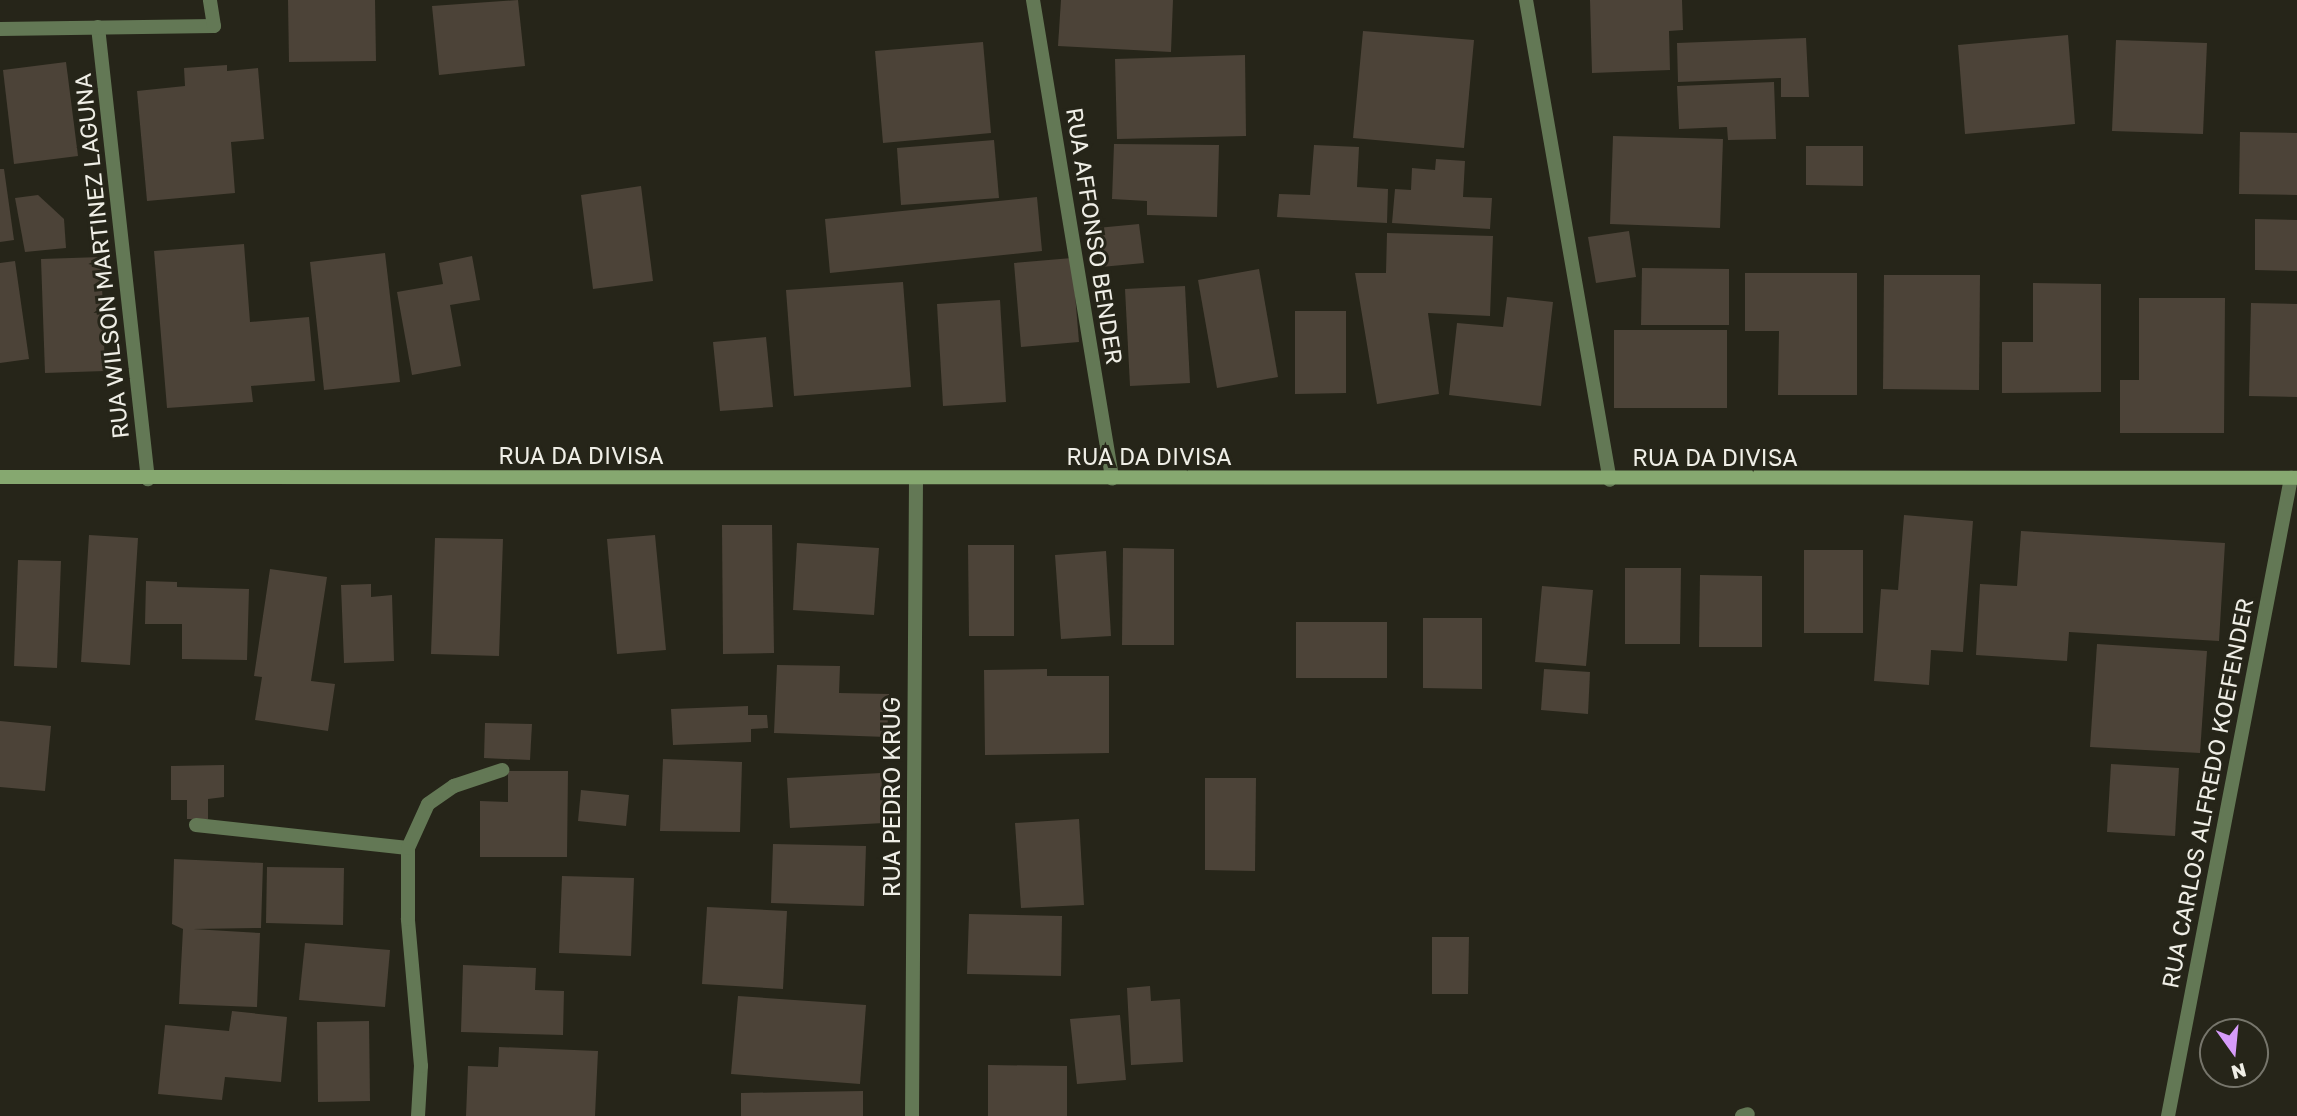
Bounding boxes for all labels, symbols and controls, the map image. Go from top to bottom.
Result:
street label: RUA WILSON MARTINEZ LAGUNA [68,72,134,440]
street label: RUA AFFONSO BENDER [1061,105,1129,367]
street label: RUA DA DIVISA [498,441,664,469]
street label: RUA DA DIVISA [1066,442,1232,470]
street label: RUA DA DIVISA [1632,443,1798,471]
street label: RUA CARLOS ALFREDO KOEFENDER [2156,596,2258,990]
street label: RUA PEDRO KRUG [877,697,905,897]
north arrow [2199,1018,2269,1088]
text: N [2229,1059,2249,1085]

